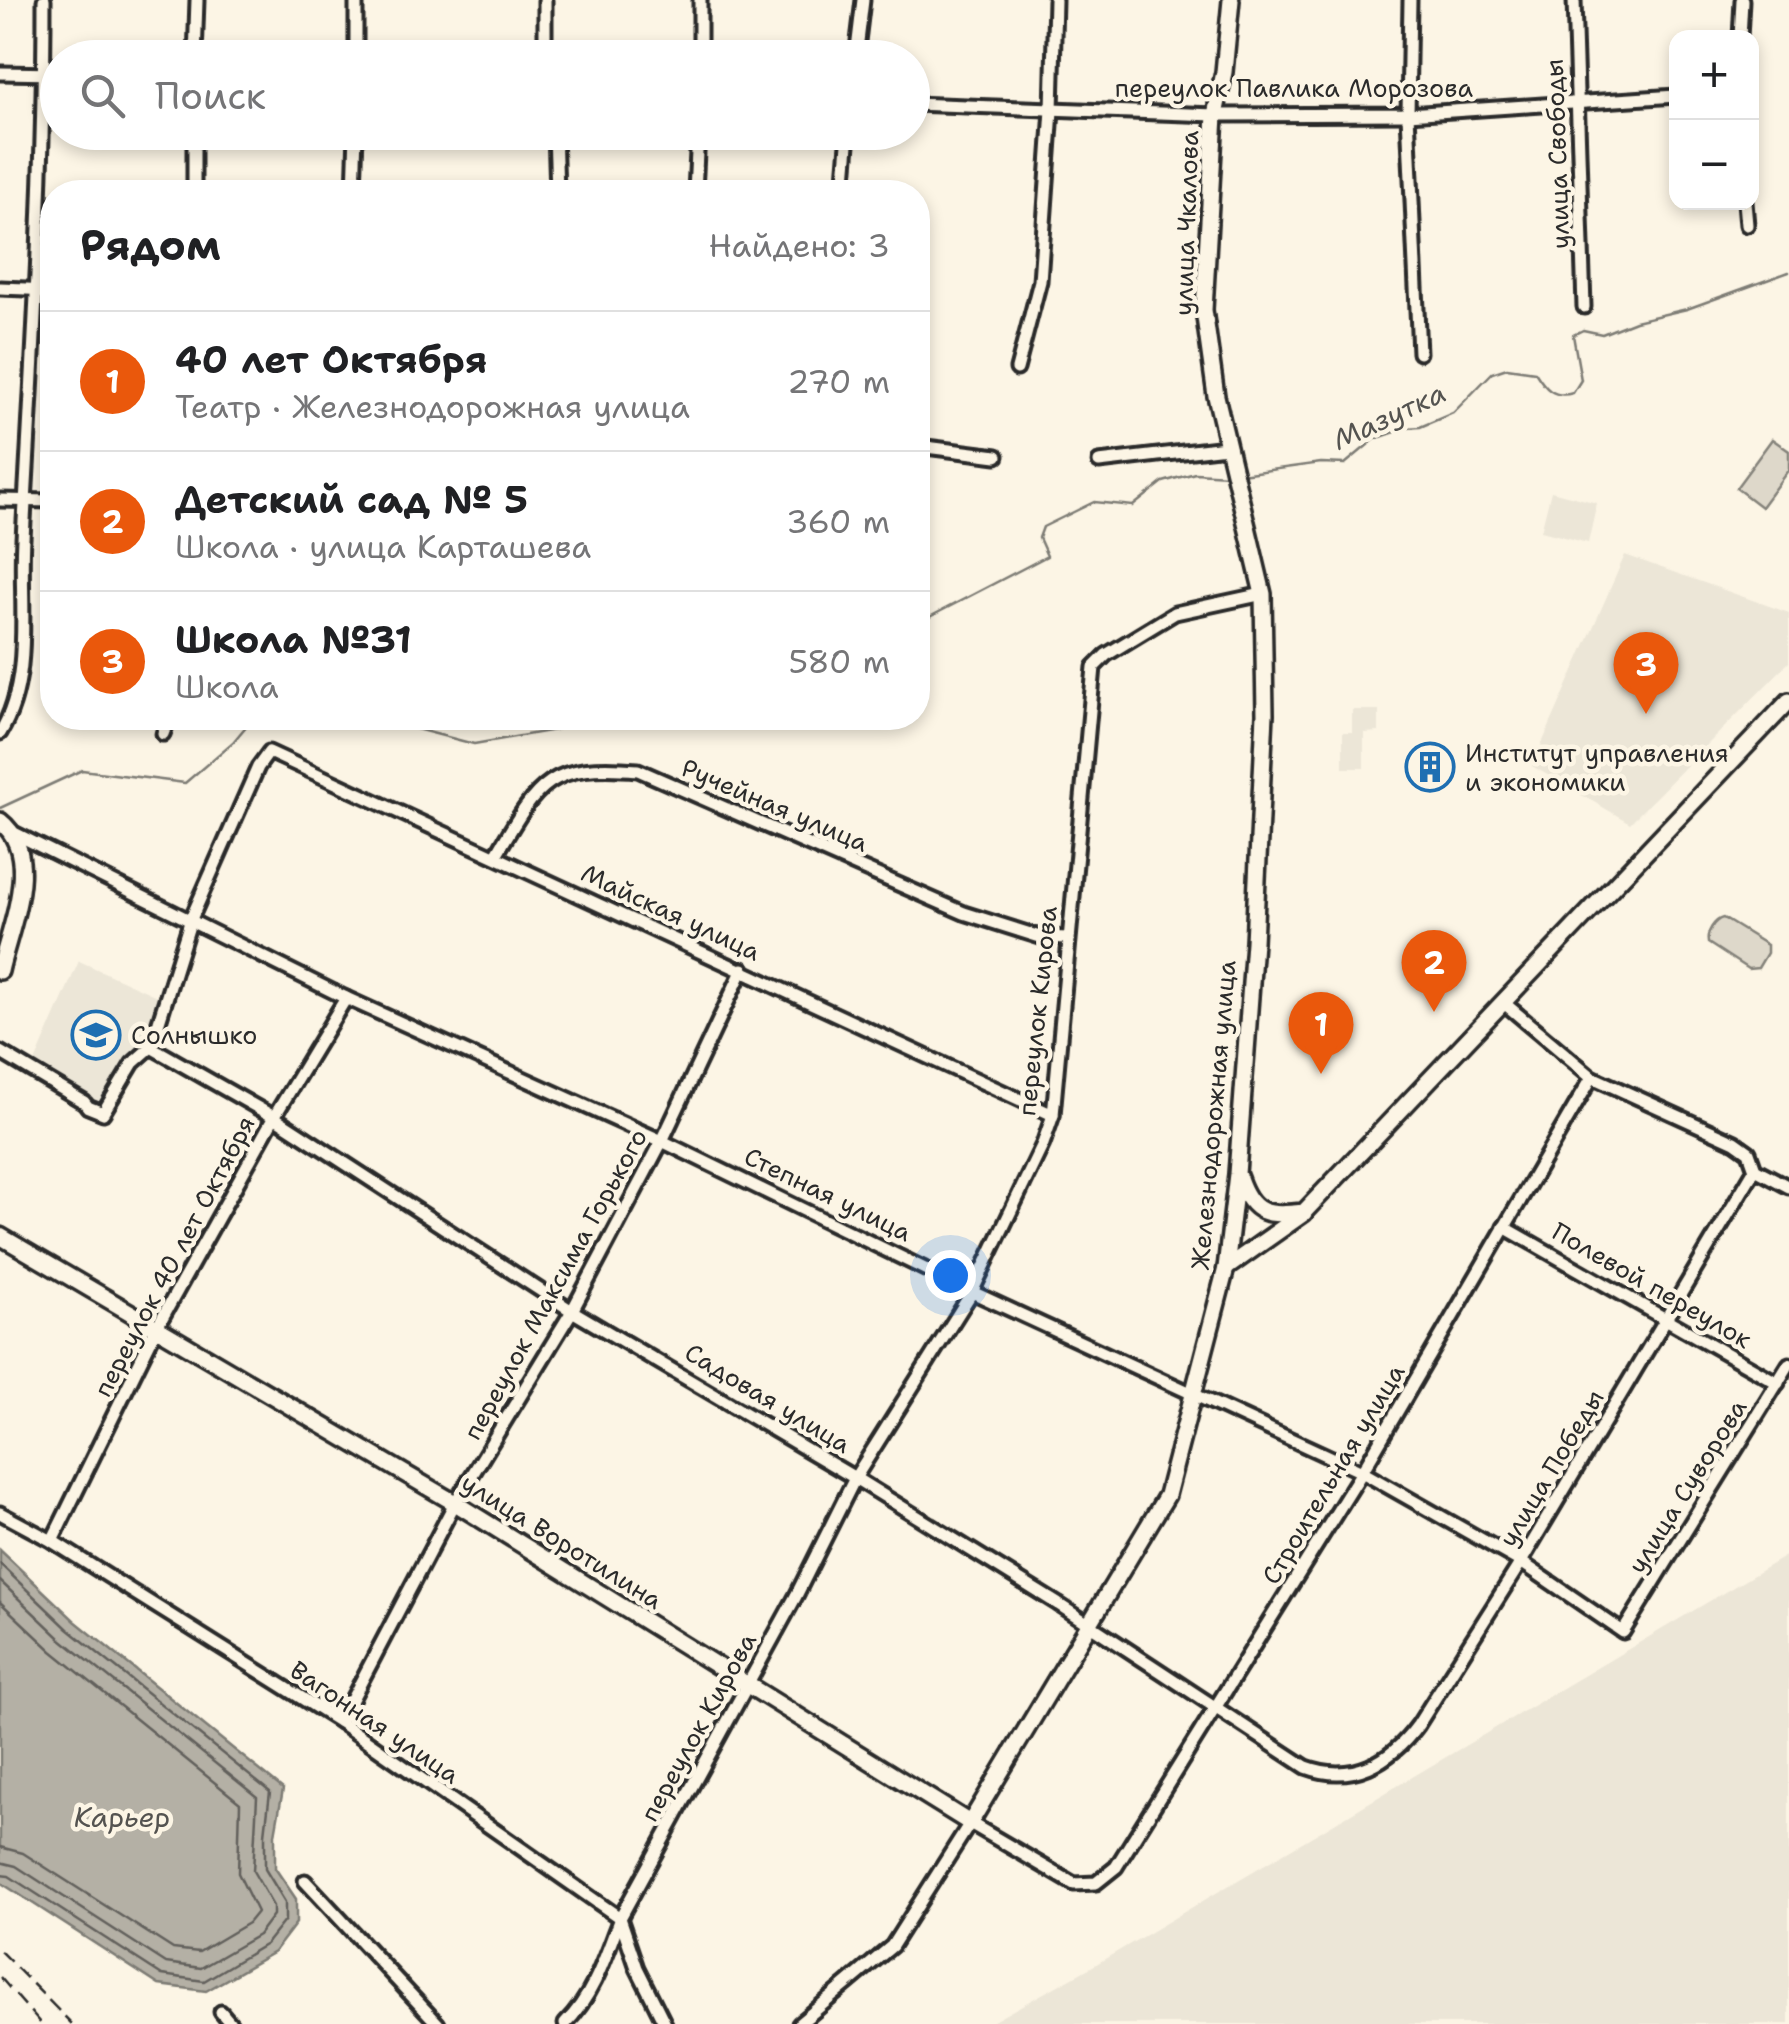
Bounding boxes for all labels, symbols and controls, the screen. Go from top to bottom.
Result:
map controls [1669,30,1759,210]
button: + [1669,30,1759,120]
search box [40,40,930,150]
street label: улица Свободы [1537,58,1577,250]
icon: search [75,68,130,123]
text: Поиск [155,70,266,121]
street label: переулок Павлика Морозова [1115,71,1474,105]
button: − [1669,120,1759,210]
street label: улица Чкалова [1166,129,1206,316]
text: Рядом [80,217,221,273]
text: Найдено: 3 [709,224,890,267]
text: 40 лет Октября [175,334,488,385]
text: 1 [105,360,120,403]
text: 270 m [787,360,890,403]
water label: Мазутка [1326,373,1452,459]
text: Театр · Железнодорожная улица [175,385,690,428]
text: Детский сад № 5 [175,474,528,525]
text: 2 [101,500,124,543]
text: 360 m [786,500,890,543]
text: Школа · улица Карташева [175,525,591,568]
text: Школа №31 [175,614,412,665]
pin: 3 [1614,632,1678,714]
text: 3 [101,640,124,683]
text: 580 m [788,640,890,683]
text: Школа [175,665,279,708]
place label: Институт управления и экономики [1465,736,1729,799]
building icon: Институт управления и экономики [1404,741,1456,793]
street label: Ручейная улица [676,750,874,860]
street label: Майская улица [576,856,767,969]
street label: переулок Кирова [1009,904,1065,1118]
pin: 2 [1402,930,1466,1012]
street label: Железнодорожная улица [1183,958,1244,1271]
pin: 1 [1288,992,1354,1074]
school or university icon: Солнышко [70,1009,122,1061]
place label: Солнышко [131,1018,257,1052]
street label: переулок 40 лет Октября [85,1110,263,1402]
street label: переулок Максима Горького [455,1122,655,1446]
street label: Степная улица [739,1139,918,1249]
street label: Полевой переулок [1546,1214,1758,1356]
your location [925,1250,976,1301]
street label: Садовая улица [679,1335,858,1461]
street label: Строительная улица [1254,1357,1412,1590]
street label: улица Победы [1491,1383,1611,1553]
street label: улица Суворова [1620,1392,1754,1580]
street label: улица Воротилина [455,1465,669,1617]
street label: переулок Кирова [632,1626,764,1827]
street label: Вагонная улица [284,1653,467,1792]
water label: Карьер [74,1798,170,1836]

